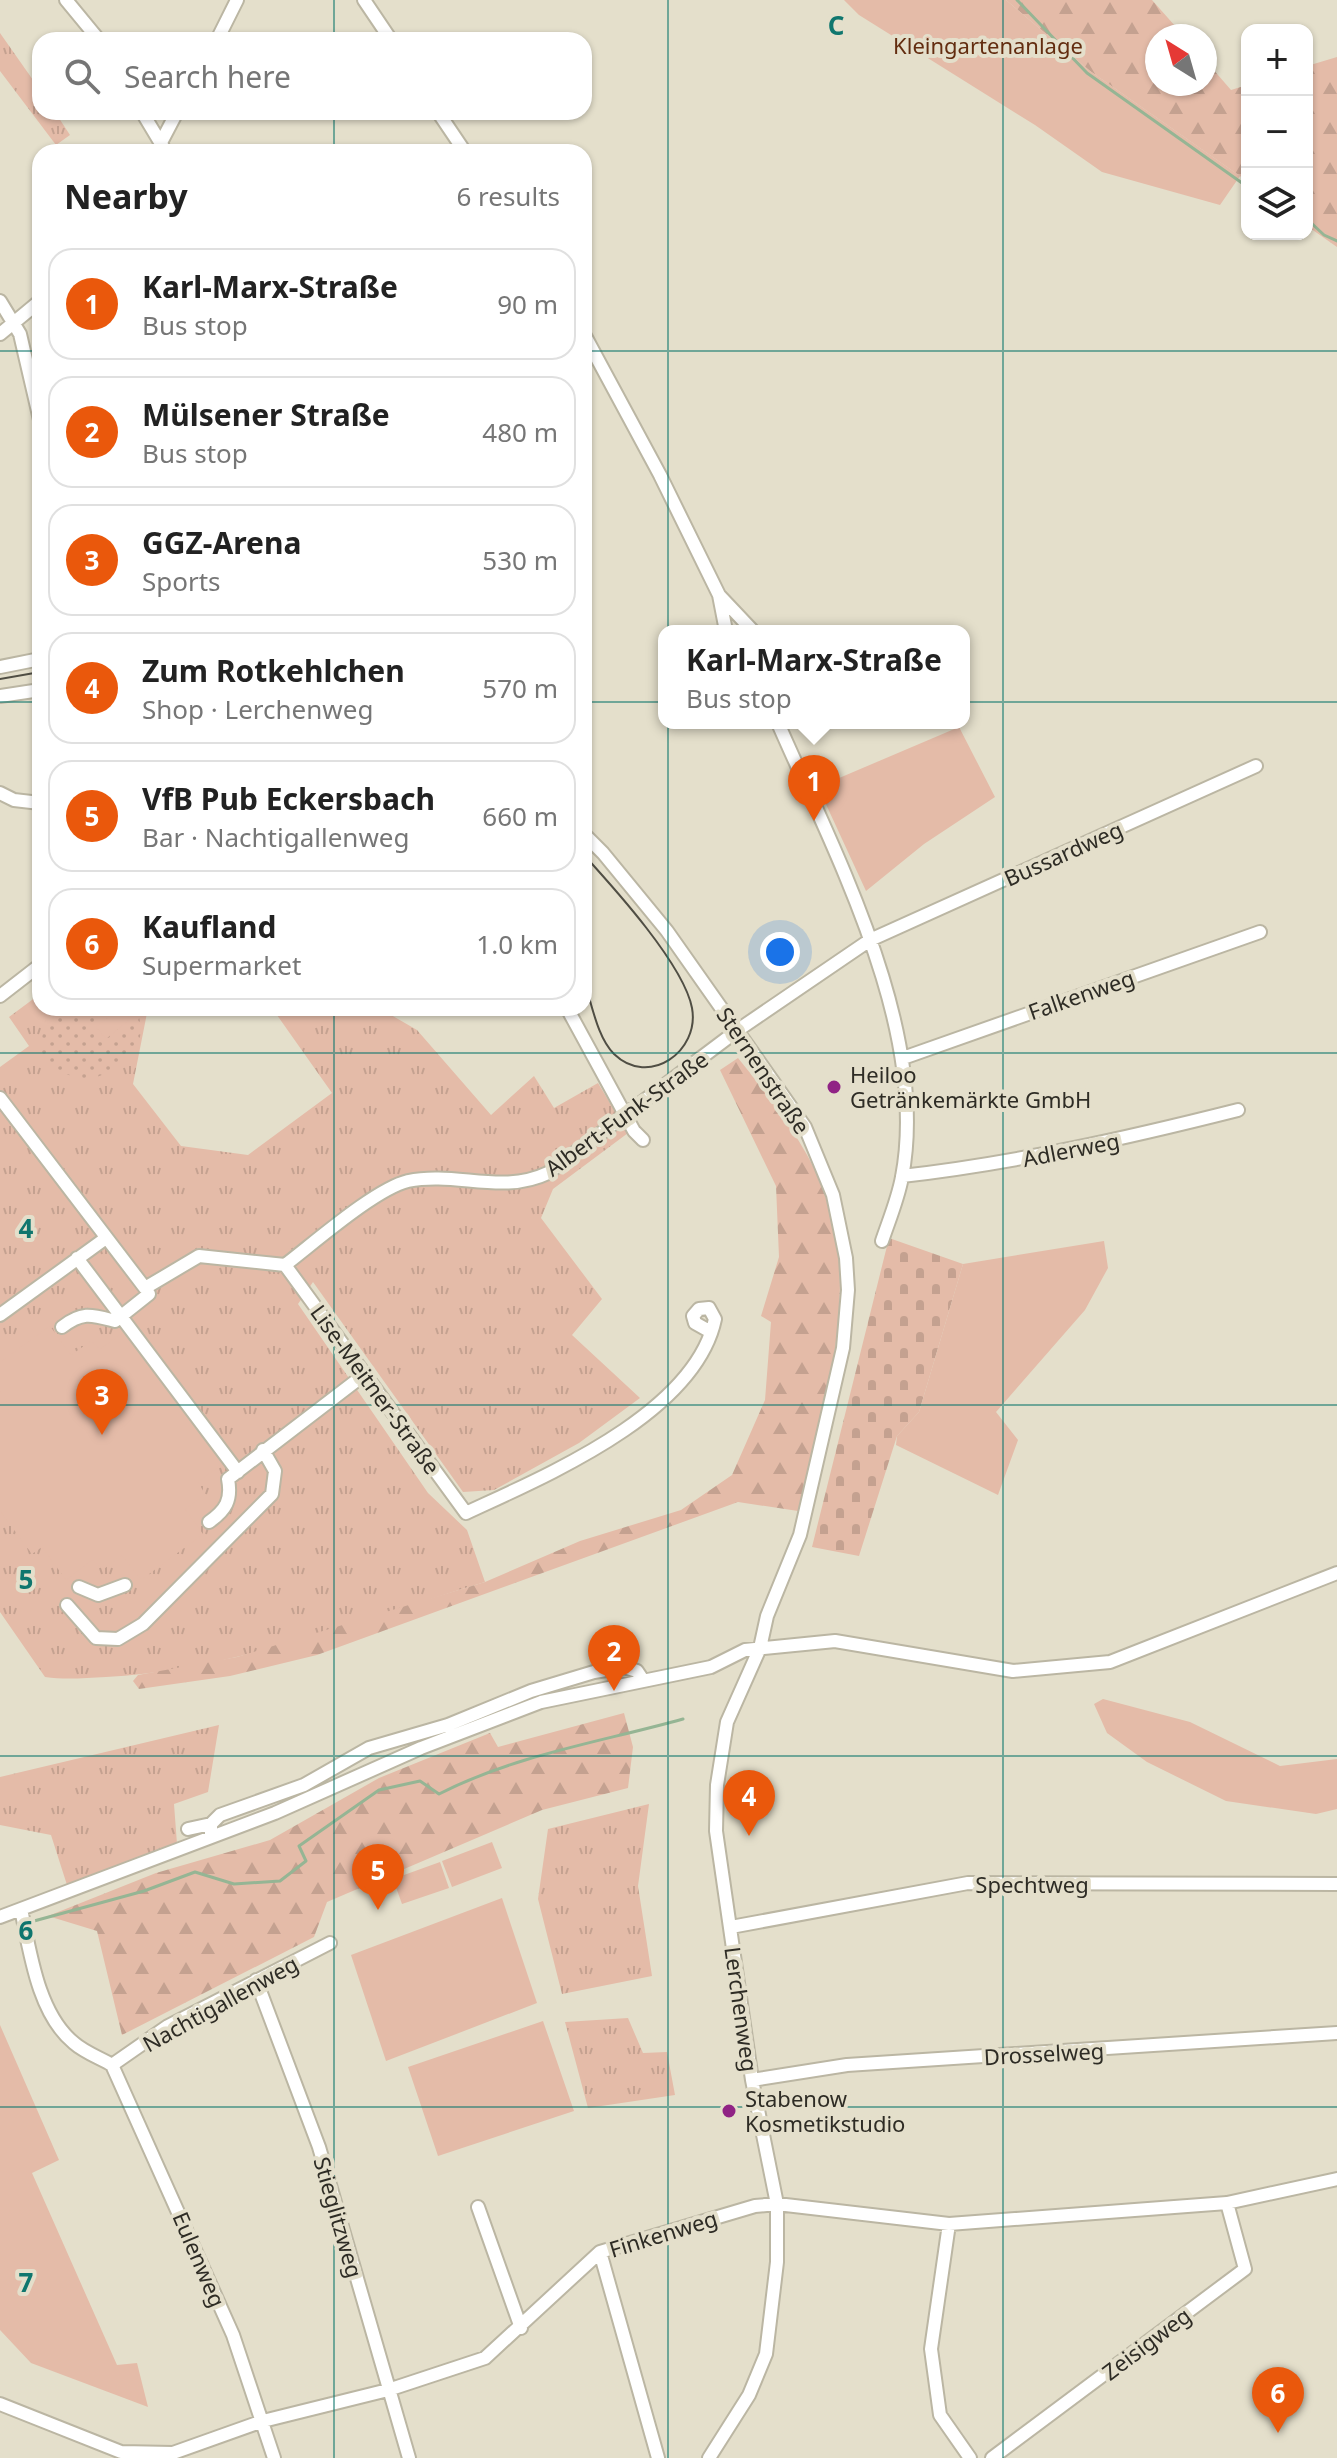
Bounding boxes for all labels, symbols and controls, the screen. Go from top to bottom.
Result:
text: C [828,7,844,43]
north arrow [1145,24,1217,96]
map controls [1241,24,1313,240]
button: + [1241,24,1313,96]
park label: Kleingartenanlage [893,30,1083,60]
search box [32,32,592,120]
icon: search [60,54,104,98]
text: Search here [124,56,291,97]
button: − [1241,96,1313,168]
button: layers [1241,168,1313,240]
text: Nearby [64,173,188,219]
text: 6 results [456,178,560,214]
text: Karl-Marx-Straße [142,266,398,307]
text: 1 [85,286,99,322]
text: 90 m [497,286,558,322]
text: Bus stop [142,307,248,343]
text: Mülsener Straße [142,394,390,435]
text: 2 [85,414,99,450]
text: 480 m [482,414,558,450]
text: Bus stop [142,435,248,471]
text: GGZ-Arena [142,522,301,563]
text: 3 [85,542,99,578]
text: 530 m [482,542,558,578]
text: Sports [142,563,221,599]
popup [658,625,970,729]
text: Karl-Marx-Straße [686,639,942,680]
text: Zum Rotkehlchen [142,650,405,691]
text: 4 [85,670,99,706]
text: 570 m [482,670,558,706]
text: Bus stop [686,680,792,716]
text: Shop · Lerchenweg [142,691,373,727]
pin: 1 [788,755,840,821]
text: VfB Pub Eckersbach [142,778,435,819]
text: 5 [85,798,99,834]
text: 660 m [482,798,558,834]
street label: Bussardweg [999,814,1127,892]
text: Bar · Nachtigallenweg [142,819,410,855]
text: Kaufland [142,906,277,947]
text: 6 [85,926,99,962]
text: 1.0 km [476,926,558,962]
your location [760,932,800,972]
text: Supermarket [142,947,301,983]
street label: Falkenweg [1024,962,1138,1026]
street label: Sternenstraße [710,1001,818,1139]
street label: Albert-Funk-Straße [538,1044,714,1182]
place label: Heiloo Getränkemärkte GmbH [850,1059,1091,1114]
marker: Heiloo Getränkemärkte GmbH [825,1078,843,1096]
street label: Adlerweg [1020,1125,1122,1173]
text: 4 [19,1210,34,1246]
street label: Lise-Meitner-Straße [304,1298,448,1480]
pin: 3 [76,1369,128,1435]
text: 5 [19,1561,33,1597]
pin: 2 [588,1625,640,1691]
pin: 4 [723,1770,775,1836]
pin: 5 [352,1844,404,1910]
street label: Spechtweg [975,1869,1089,1899]
text: 6 [19,1912,34,1948]
street label: Lerchenweg [718,1945,766,2073]
street label: Nachtigallenweg [137,1948,303,2058]
street label: Drosselweg [983,2035,1105,2071]
place label: Stabenow Kosmetikstudio [745,2083,905,2138]
marker: Stabenow Kosmetikstudio [720,2102,738,2120]
street label: Stieglitzweg [307,2153,371,2281]
street label: Finkenweg [605,2202,721,2264]
street label: Eulenweg [167,2207,233,2311]
text: 7 [19,2264,34,2300]
street label: Zeisigweg [1096,2300,1196,2386]
pin: 6 [1252,2367,1304,2433]

